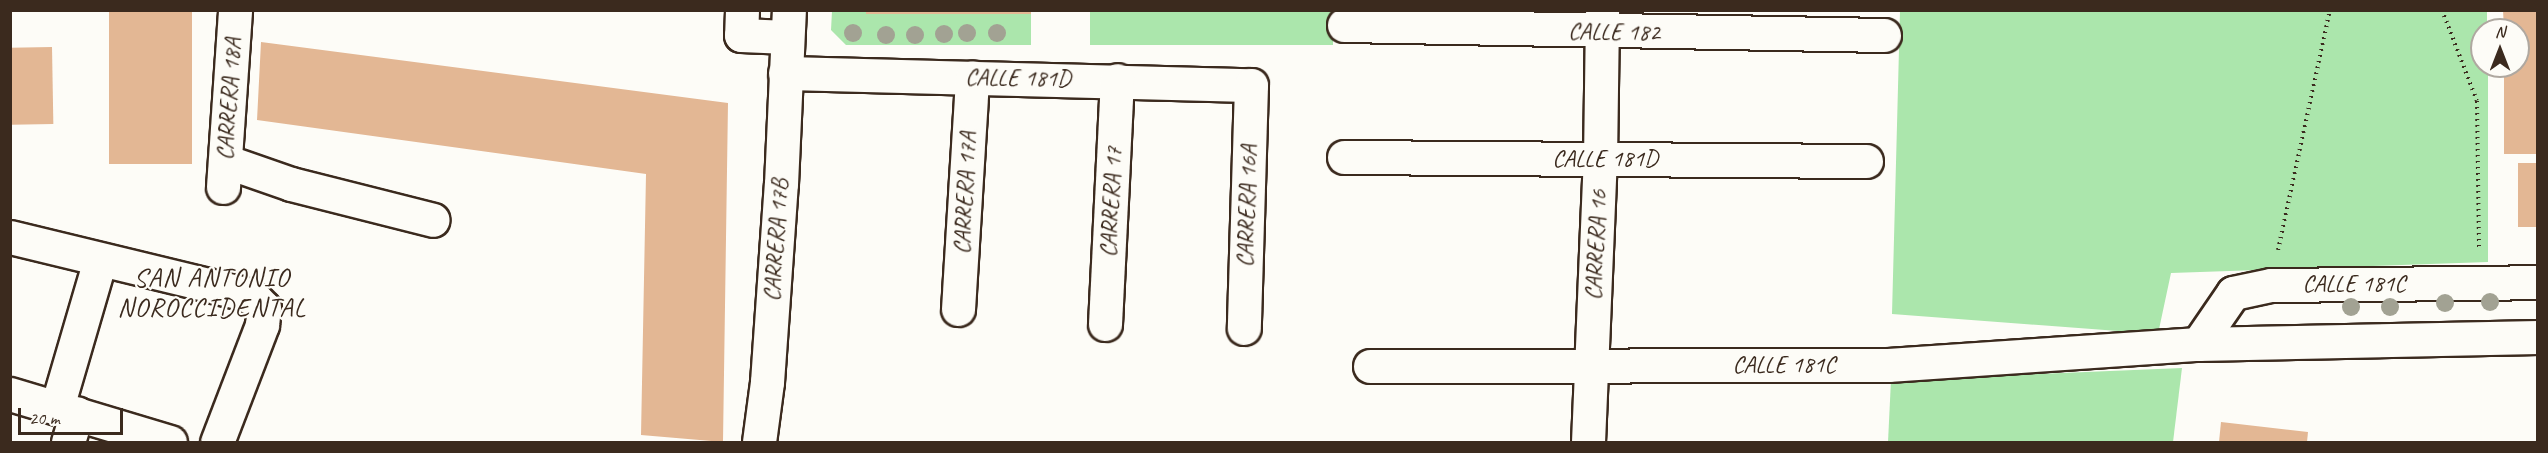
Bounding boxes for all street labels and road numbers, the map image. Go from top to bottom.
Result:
street label: CALLE 182 [1568,17,1660,47]
street label: CARRERA 18A [210,37,248,161]
street label: CALLE 181D [965,63,1071,93]
street label: CARRERA 17A [947,131,983,255]
street label: CARRERA 16A [1230,144,1264,268]
street label: CALLE 181D [1552,145,1658,173]
street label: CARRERA 17 [1094,146,1128,258]
street label: CARRERA 17B [757,178,795,302]
street label: CARRERA 16 [1579,189,1613,301]
street label: CALLE 181C [2302,270,2406,298]
street label: CALLE 181C [1732,351,1836,379]

